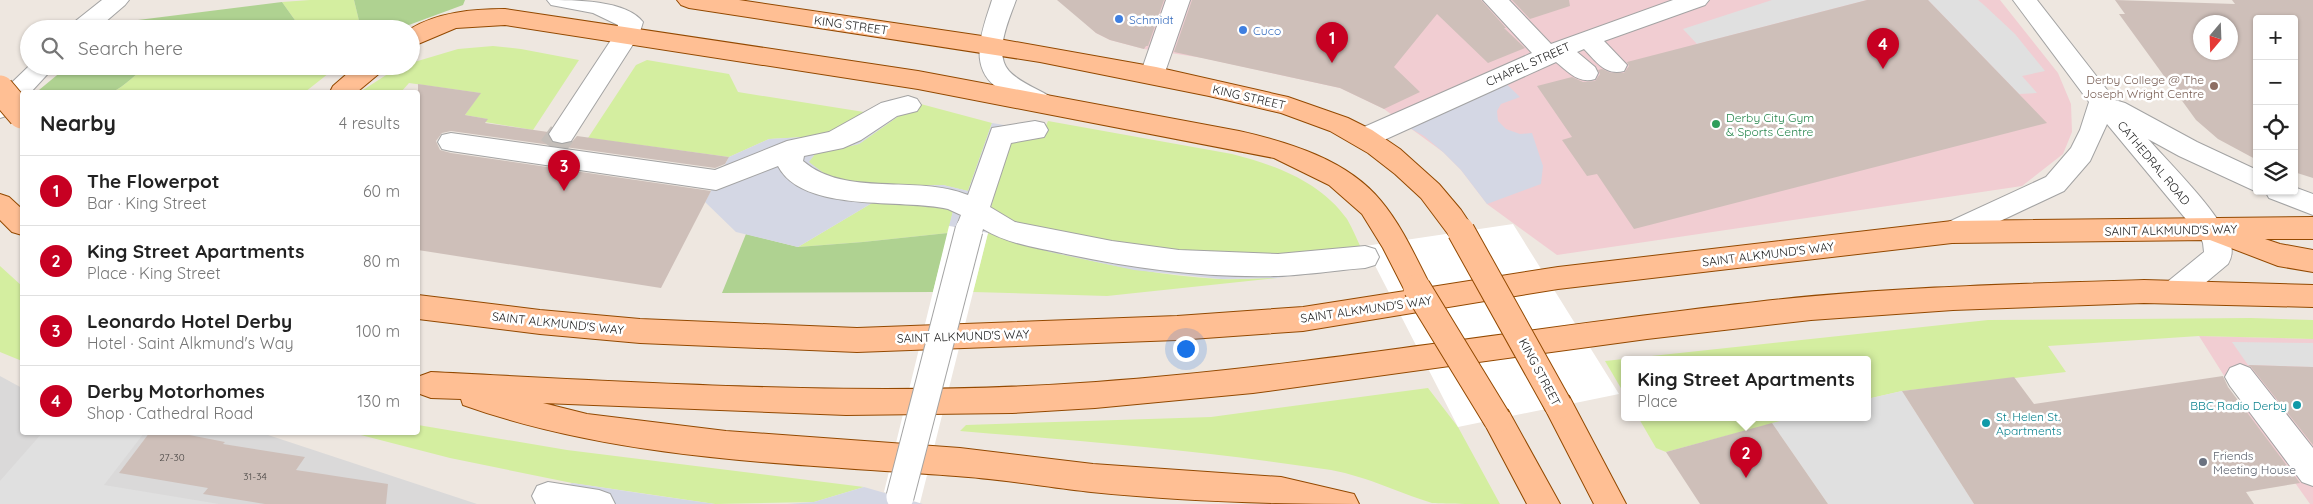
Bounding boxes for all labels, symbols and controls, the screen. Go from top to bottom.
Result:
street label: KING STREET [813,12,889,38]
place label: Schmidt [1129,12,1174,27]
marker: Schmidt [1113,13,1125,25]
north arrow [2193,15,2238,60]
map controls [2253,15,2298,195]
button: + [2253,15,2298,60]
search box [20,20,420,75]
pin: 1 [1316,22,1348,63]
place label: Cuco [1253,23,1281,38]
marker: Cuco [1237,24,1249,36]
pin: 4 [1867,28,1899,69]
icon: search [38,34,66,62]
text: Search here [78,36,183,60]
street label: CHAPEL STREET [1483,39,1573,89]
button: − [2253,60,2298,105]
place label: Derby College @ The Joseph Wright Centre [2083,72,2204,101]
marker: Derby College @ The Joseph Wright Centre [2208,80,2220,92]
street label: KING STREET [1211,81,1287,113]
button: locate [2253,105,2298,150]
text: Nearby [40,110,116,136]
place label: Derby City Gym & Sports Centre [1726,110,1814,139]
text: 4 results [339,113,400,133]
marker: Derby City Gym & Sports Centre [1710,118,1722,130]
street label: CATHEDRAL ROAD [2114,118,2194,208]
pin: 3 [548,150,580,191]
button: layers [2253,150,2298,195]
text: The Flowerpot [87,169,220,193]
text: 1 [53,181,59,201]
text: 60 m [363,181,400,201]
text: Bar · King Street [87,193,207,213]
street label: SAINT ALKMUND'S WAY [2105,221,2238,239]
street label: SAINT ALKMUND'S WAY [1701,238,1835,270]
text: King Street Apartments [87,239,305,263]
text: 2 [51,251,61,271]
text: 80 m [363,251,400,271]
text: Place · King Street [87,263,221,283]
street label: SAINT ALKMUND'S WAY [1299,292,1433,326]
text: Leonardo Hotel Derby [87,309,292,333]
street label: SAINT ALKMUND'S WAY [491,309,625,337]
text: 3 [52,321,60,341]
text: 100 m [356,321,400,341]
street label: SAINT ALKMUND'S WAY [897,326,1030,346]
text: Hotel · Saint Alkmund's Way [87,333,294,353]
your location [1173,336,1199,362]
street label: KING STREET [1516,336,1564,408]
popup [1621,356,1871,421]
text: King Street Apartments [1637,367,1855,391]
text: Derby Motorhomes [87,379,265,403]
text: 4 [51,391,61,411]
text: 130 m [357,391,400,411]
text: Place [1637,391,1677,411]
place label: BBC Radio Derby [2190,398,2287,413]
marker: BBC Radio Derby [2291,399,2303,411]
text: Shop · Cathedral Road [87,403,253,423]
place label: St. Helen St. Apartments [1996,409,2062,438]
marker: St. Helen St. Apartments [1980,417,1992,429]
pin: 2 [1730,437,1762,478]
place label: Friends Meeting House [2213,448,2296,477]
house number: 27-30 [159,451,185,464]
marker: Friends Meeting House [2197,456,2209,468]
house number: 31-34 [243,470,267,483]

